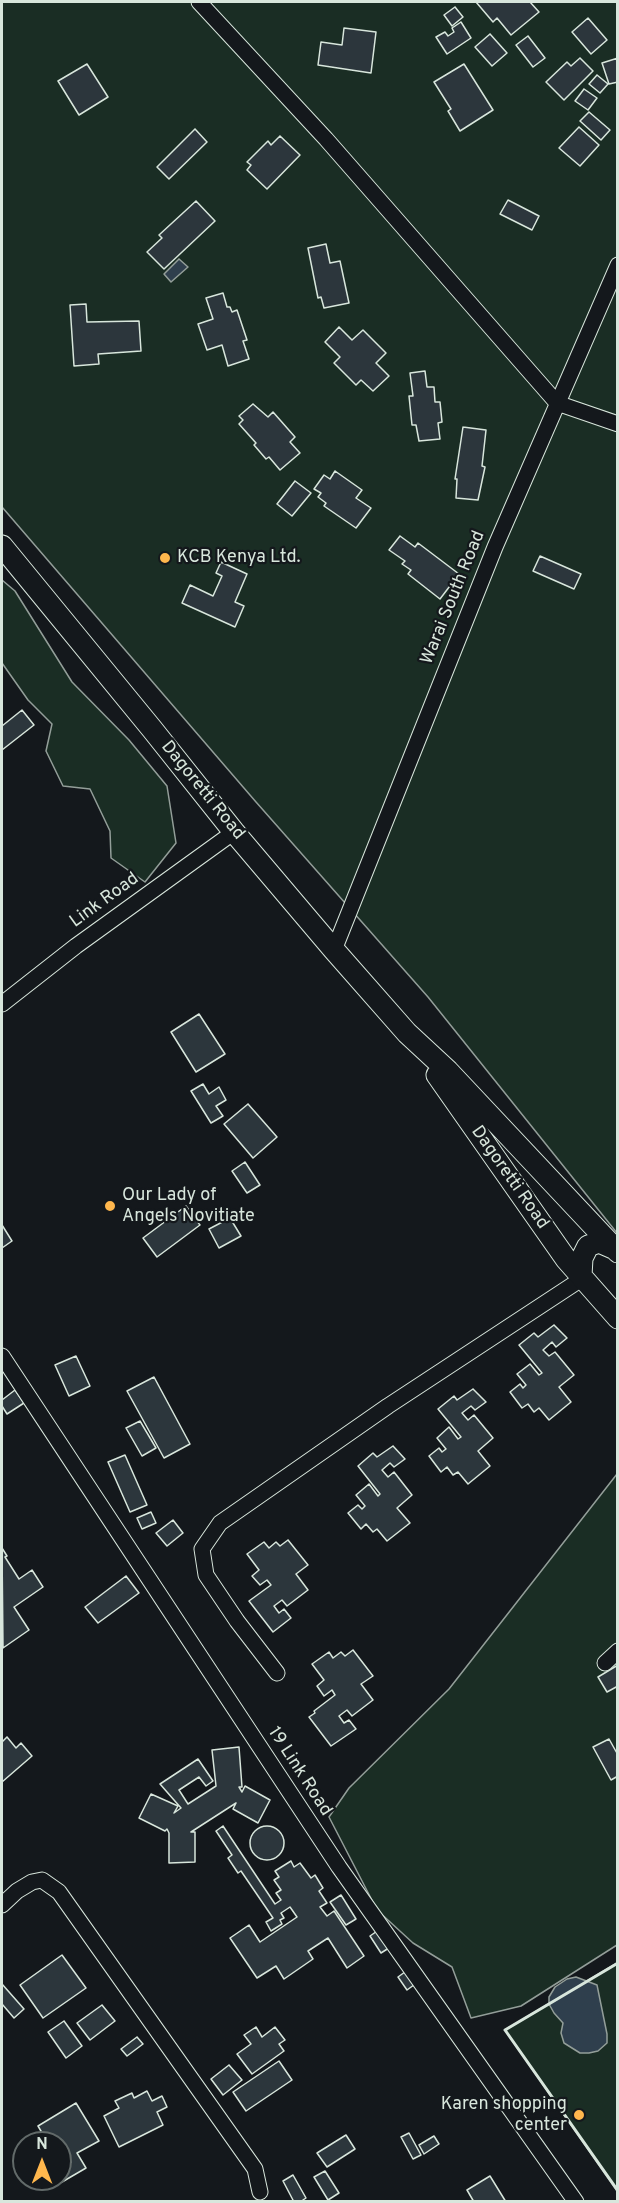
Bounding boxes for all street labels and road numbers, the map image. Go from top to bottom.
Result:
street label: Warai South Road [417,528,491,668]
street label: Dagoretti Road [155,737,249,845]
street label: Link Road [66,869,144,933]
street label: Dagoretti Road [465,1122,553,1234]
street label: 19 Link Road [262,1723,336,1821]

